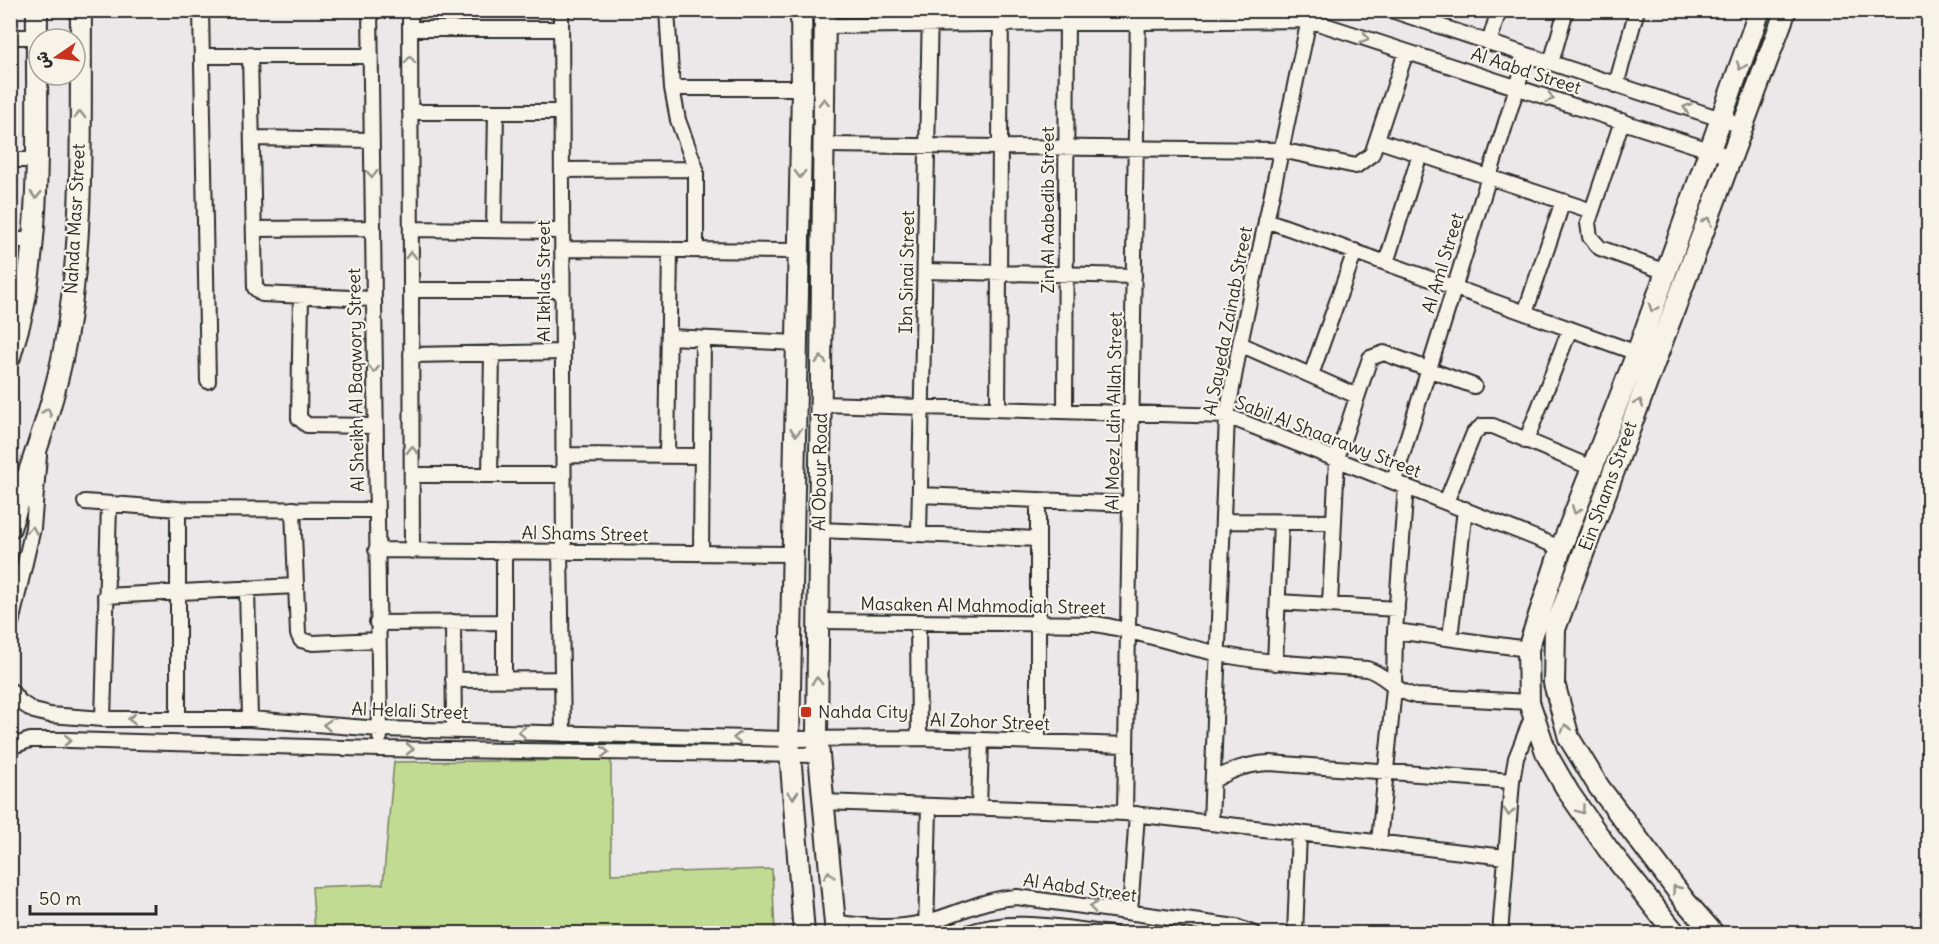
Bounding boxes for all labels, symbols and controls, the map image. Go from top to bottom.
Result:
north arrow [27,27,87,87]
one-way arrow [1359,31,1370,43]
street label: Al Aabd Street [1468,42,1584,99]
text: ش [31,50,54,72]
one-way arrow [404,56,416,65]
one-way arrow [1736,60,1749,71]
one-way arrow [1544,91,1555,103]
one-way arrow [818,98,830,107]
one-way arrow [1682,103,1693,115]
one-way arrow [74,111,86,120]
street label: Zin Al Aabedib Street [1036,126,1059,294]
street label: Nahda Masr Street [59,143,90,295]
one-way arrow [365,169,378,178]
one-way arrow [794,169,806,178]
one-way arrow [30,190,42,199]
street label: Ibn Sinai Street [894,210,919,334]
street label: Al Aml Street [1416,210,1469,316]
one-way arrow [1700,216,1713,227]
street label: Al Ikhlas Street [532,220,555,342]
street label: Al Sayeda Zainab Street [1198,224,1257,418]
one-way arrow [405,251,417,260]
street label: Al Sheikh Al Baqwory Street [342,268,369,492]
one-way arrow [1647,302,1660,313]
street label: Al Moez Ldin Allah Street [1100,311,1127,510]
one-way arrow [815,356,827,365]
one-way arrow [368,364,380,373]
street label: Sabil Al Shaarawy Street [1232,390,1424,483]
one-way arrow [1632,398,1644,409]
one-way arrow [40,407,53,418]
street label: Al Obour Road [807,412,832,531]
street label: Ein Shams Street [1573,418,1642,554]
one-way arrow [789,427,802,436]
one-way arrow [406,446,418,455]
one-way arrow [1571,504,1583,515]
street label: Al Shams Street [521,521,649,546]
one-way arrow [26,525,38,534]
street label: Masaken Al Mahmodiah Street [860,592,1106,619]
one-way arrow [811,677,823,686]
street label: Al Helali Street [351,697,469,724]
place label: Nahda City [818,700,908,723]
marker: Nahda City [799,705,813,719]
street label: Al Zohor Street [930,708,1050,735]
one-way arrow [127,713,136,725]
one-way arrow [322,719,331,732]
one-way arrow [1561,724,1574,734]
one-way arrow [517,726,526,739]
one-way arrow [733,731,742,744]
one-way arrow [63,734,72,746]
one-way arrow [405,743,414,755]
one-way arrow [600,746,609,758]
one-way arrow [786,790,799,799]
one-way arrow [1574,804,1585,815]
one-way arrow [1503,808,1516,817]
street label: Al Aabd Street [1022,868,1138,907]
one-way arrow [823,871,836,880]
scale bar [30,878,156,916]
one-way arrow [1672,884,1683,895]
text: 50 m [39,887,81,910]
one-way arrow [1088,902,1097,914]

